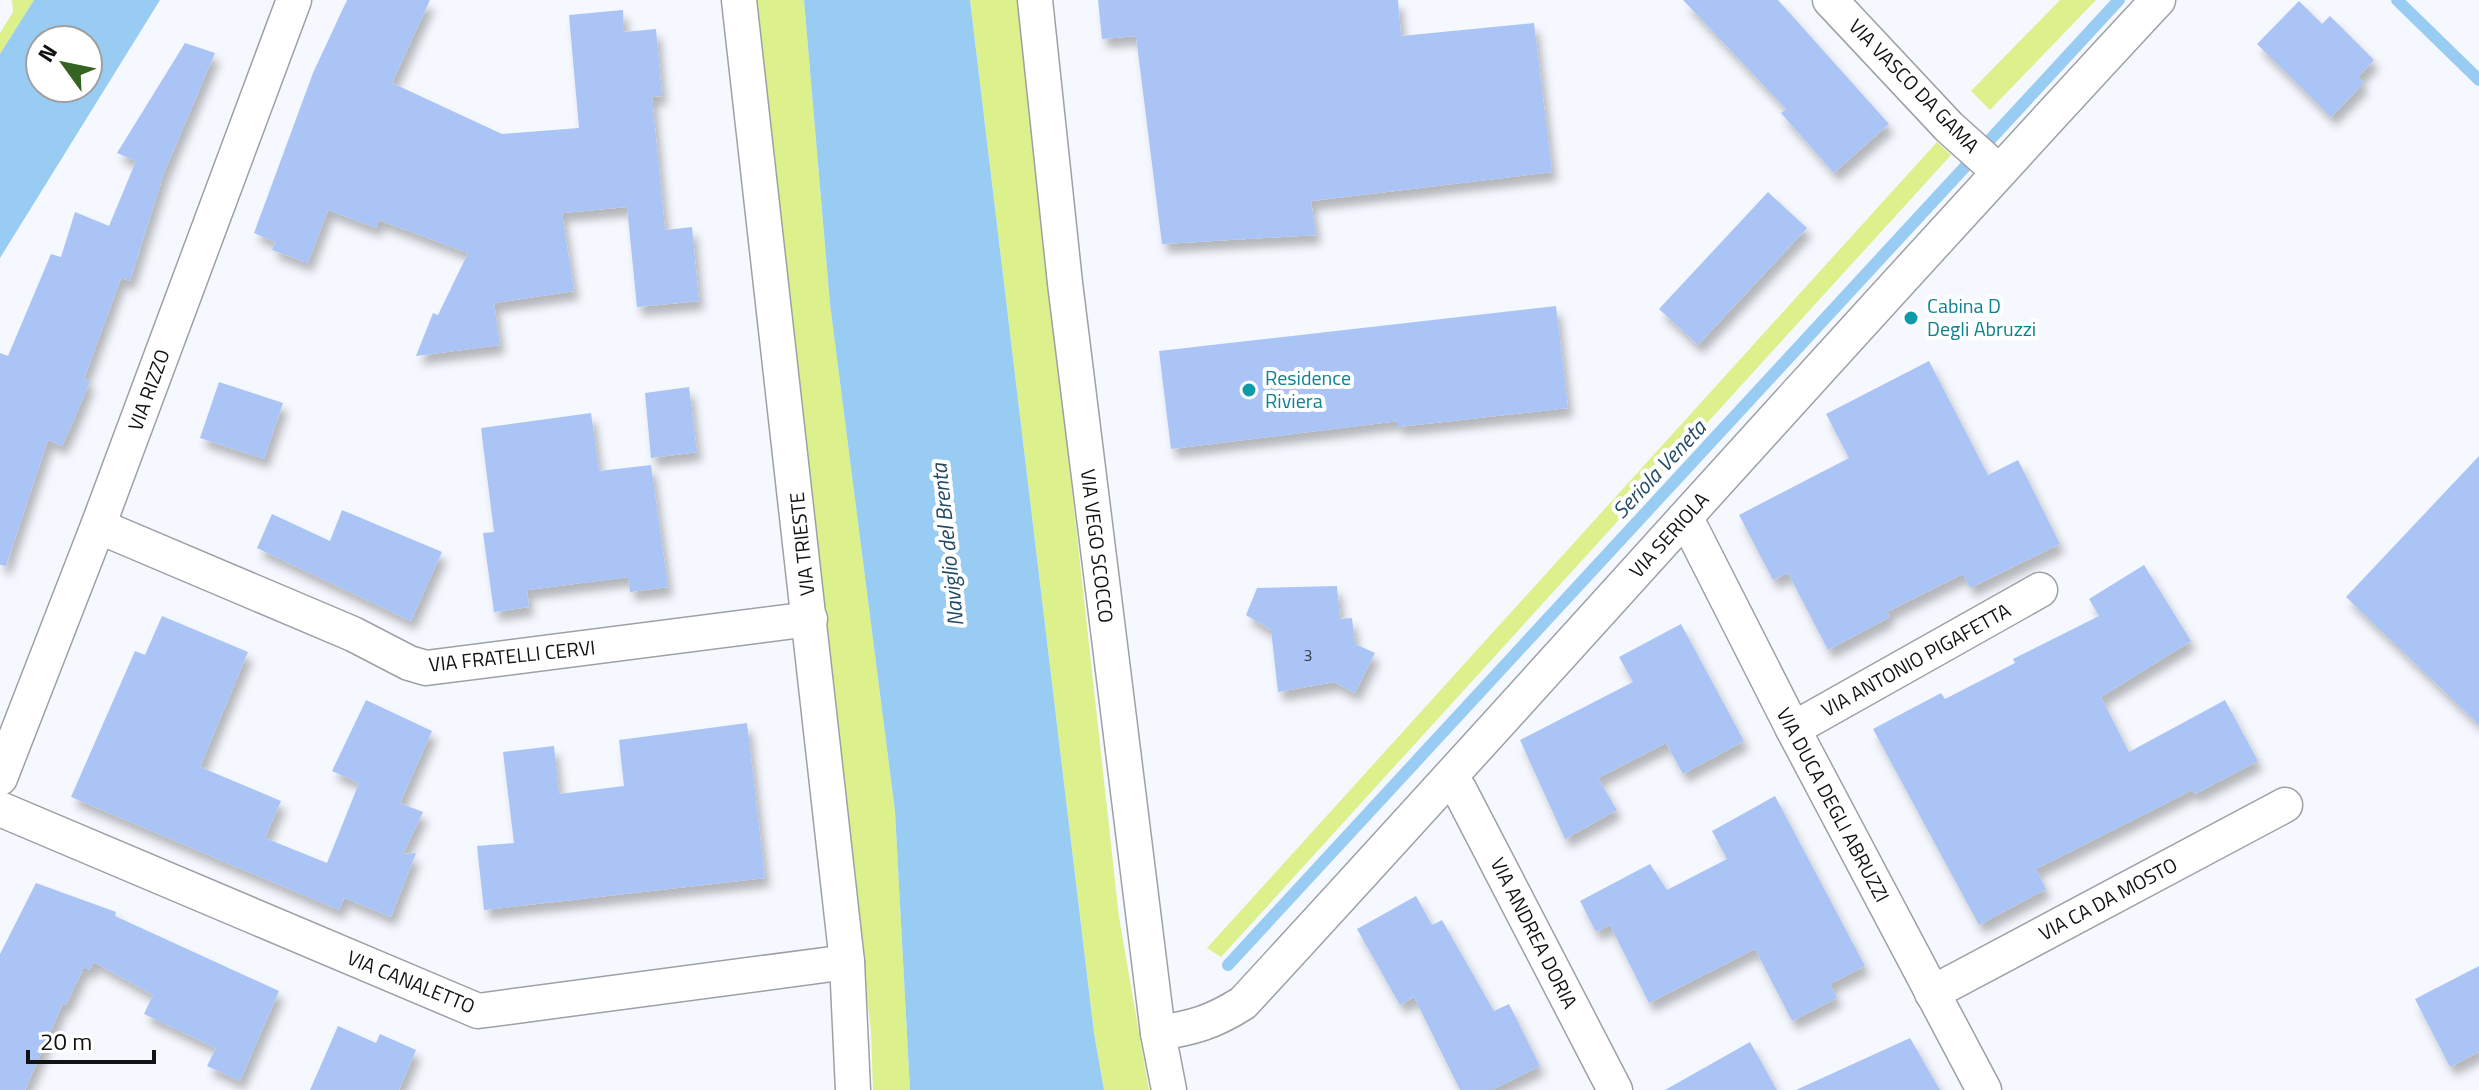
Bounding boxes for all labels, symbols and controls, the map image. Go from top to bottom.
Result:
street label: VIA VASCO DA GAMA [1842,11,1987,160]
north arrow [24,24,104,104]
text: N [29,37,66,69]
place label: Cabina D Degli Abruzzi [1927,290,2036,344]
marker: Cabina D Degli Abruzzi [1902,309,1920,327]
street label: VIA RIZZO [119,345,178,435]
place label: Residence Riviera [1265,362,1351,416]
marker: Residence Riviera [1240,381,1258,399]
water label: Seriola Veneta [1604,410,1715,526]
water label: Naviglio del Brenta [921,460,972,628]
street label: VIA VEGO SCOCCO [1073,467,1122,625]
street label: VIA SERIOLA [1621,485,1716,585]
street label: VIA TRIESTE [781,491,822,597]
street label: VIA ANTONIO PIGAFETTA [1815,595,2016,725]
street label: VIA FRATELLI CERVI [427,631,597,680]
house number: 3 [1304,643,1312,667]
street label: VIA DUCA DEGLI ABRUZZI [1769,702,1898,908]
street label: VIA CA DA MOSTO [2033,849,2183,948]
street label: VIA ANDREA DORIA [1483,852,1586,1014]
street label: VIA CANALETTO [343,942,480,1021]
scale bar [28,1014,154,1064]
text: 20 m [40,1023,92,1059]

